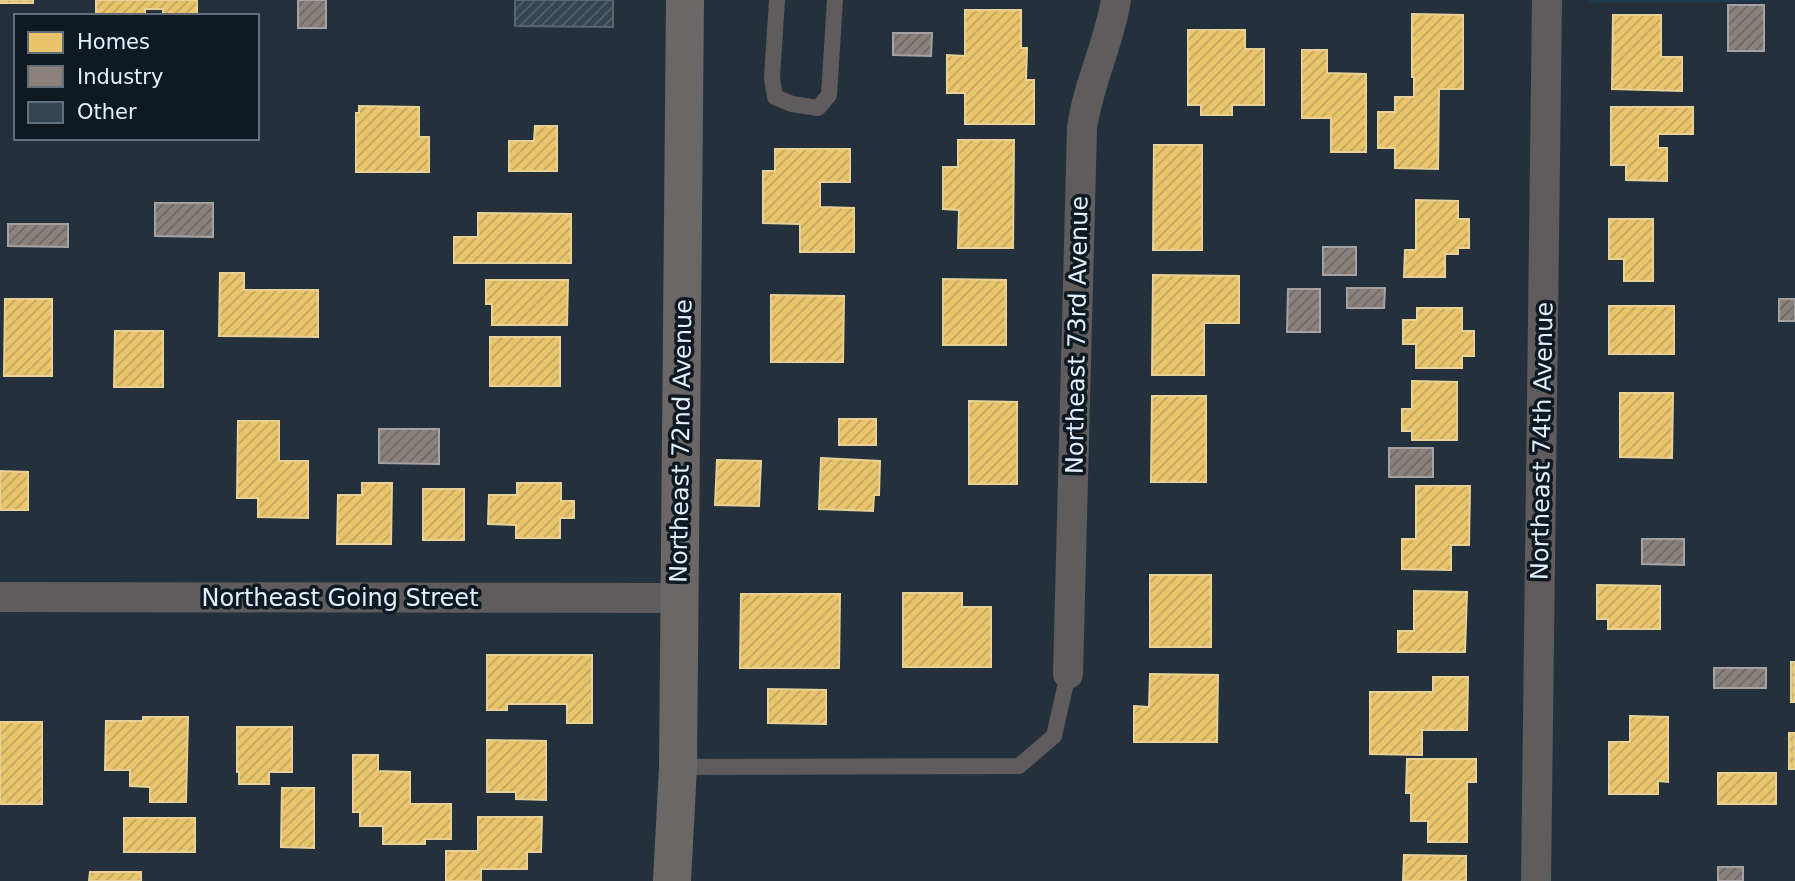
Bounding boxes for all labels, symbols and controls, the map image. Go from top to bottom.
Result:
legend [14,14,259,140]
text: Homes [77,30,150,54]
text: Industry [77,65,163,89]
text: Other [77,100,137,124]
street label: Northeast 73rd Avenue [1061,196,1093,474]
street label: Northeast 72nd Avenue [665,299,697,583]
street label: Northeast 74th Avenue [1526,302,1558,580]
street label: Northeast Going Street [201,584,479,612]

